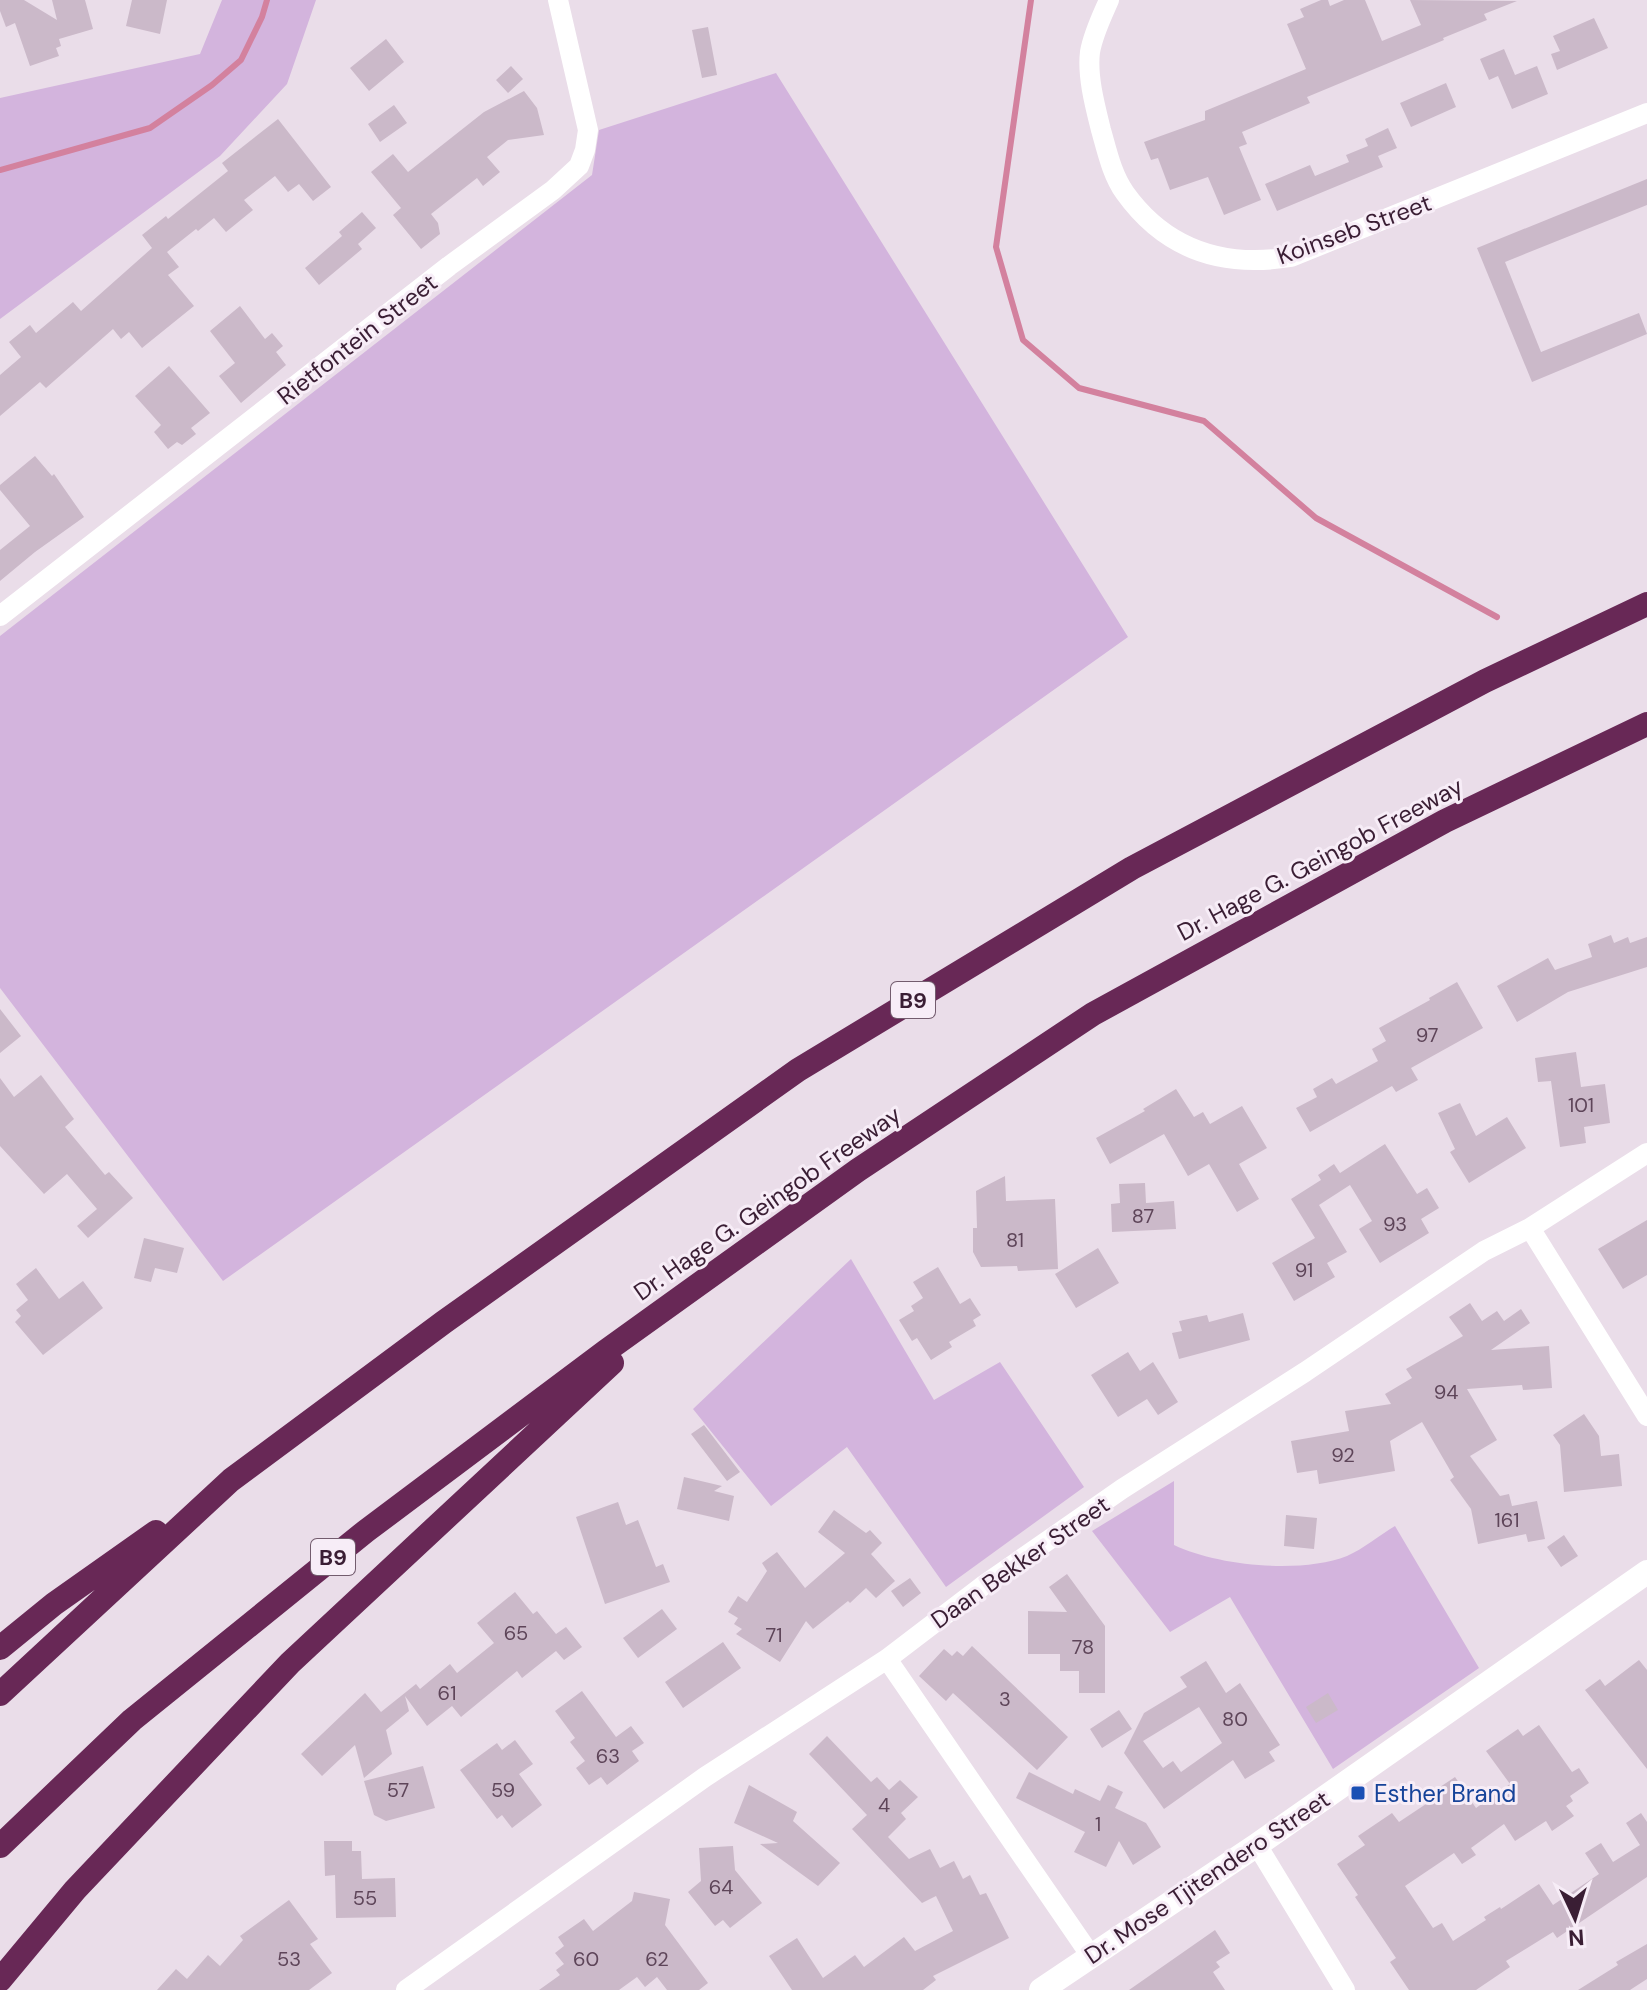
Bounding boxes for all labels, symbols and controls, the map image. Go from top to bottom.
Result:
street label: Koinseb Street [1273,187,1435,271]
street label: Rietfontein Street [271,267,443,411]
street label: Dr. Hage G. Geingob Freeway [1172,770,1468,948]
road number: B9 [891,982,935,1018]
house number: 97 [1416,1022,1438,1048]
house number: 101 [1568,1092,1594,1118]
street label: Dr. Hage G. Geingob Freeway [627,1099,907,1307]
house number: 87 [1132,1203,1154,1229]
house number: 93 [1383,1211,1407,1237]
house number: 81 [1006,1227,1024,1253]
house number: 91 [1295,1257,1313,1283]
house number: 94 [1434,1379,1458,1405]
house number: 92 [1331,1442,1355,1468]
street label: Daan Bekker Street [925,1489,1115,1635]
house number: 161 [1494,1507,1520,1533]
road number: B9 [311,1539,355,1575]
house number: 65 [504,1620,528,1646]
house number: 71 [766,1622,783,1648]
house number: 78 [1072,1634,1094,1660]
house number: 61 [438,1680,456,1706]
house number: 3 [999,1686,1011,1712]
house number: 80 [1222,1706,1248,1732]
house number: 63 [596,1743,620,1769]
house number: 57 [387,1777,409,1803]
house number: 59 [491,1777,515,1803]
place label: Esther Brand [1374,1778,1516,1809]
street label: Dr. Mose Tjitendero Street [1078,1783,1336,1971]
marker: Esther Brand [1349,1784,1367,1802]
house number: 4 [878,1792,890,1818]
house number: 1 [1095,1811,1101,1837]
house number: 64 [709,1874,733,1900]
north arrow [1535,1878,1615,1958]
house number: 55 [353,1885,377,1911]
text: N [1567,1922,1585,1952]
house number: 53 [277,1946,301,1972]
house number: 60 [573,1946,599,1972]
house number: 62 [645,1946,669,1972]

